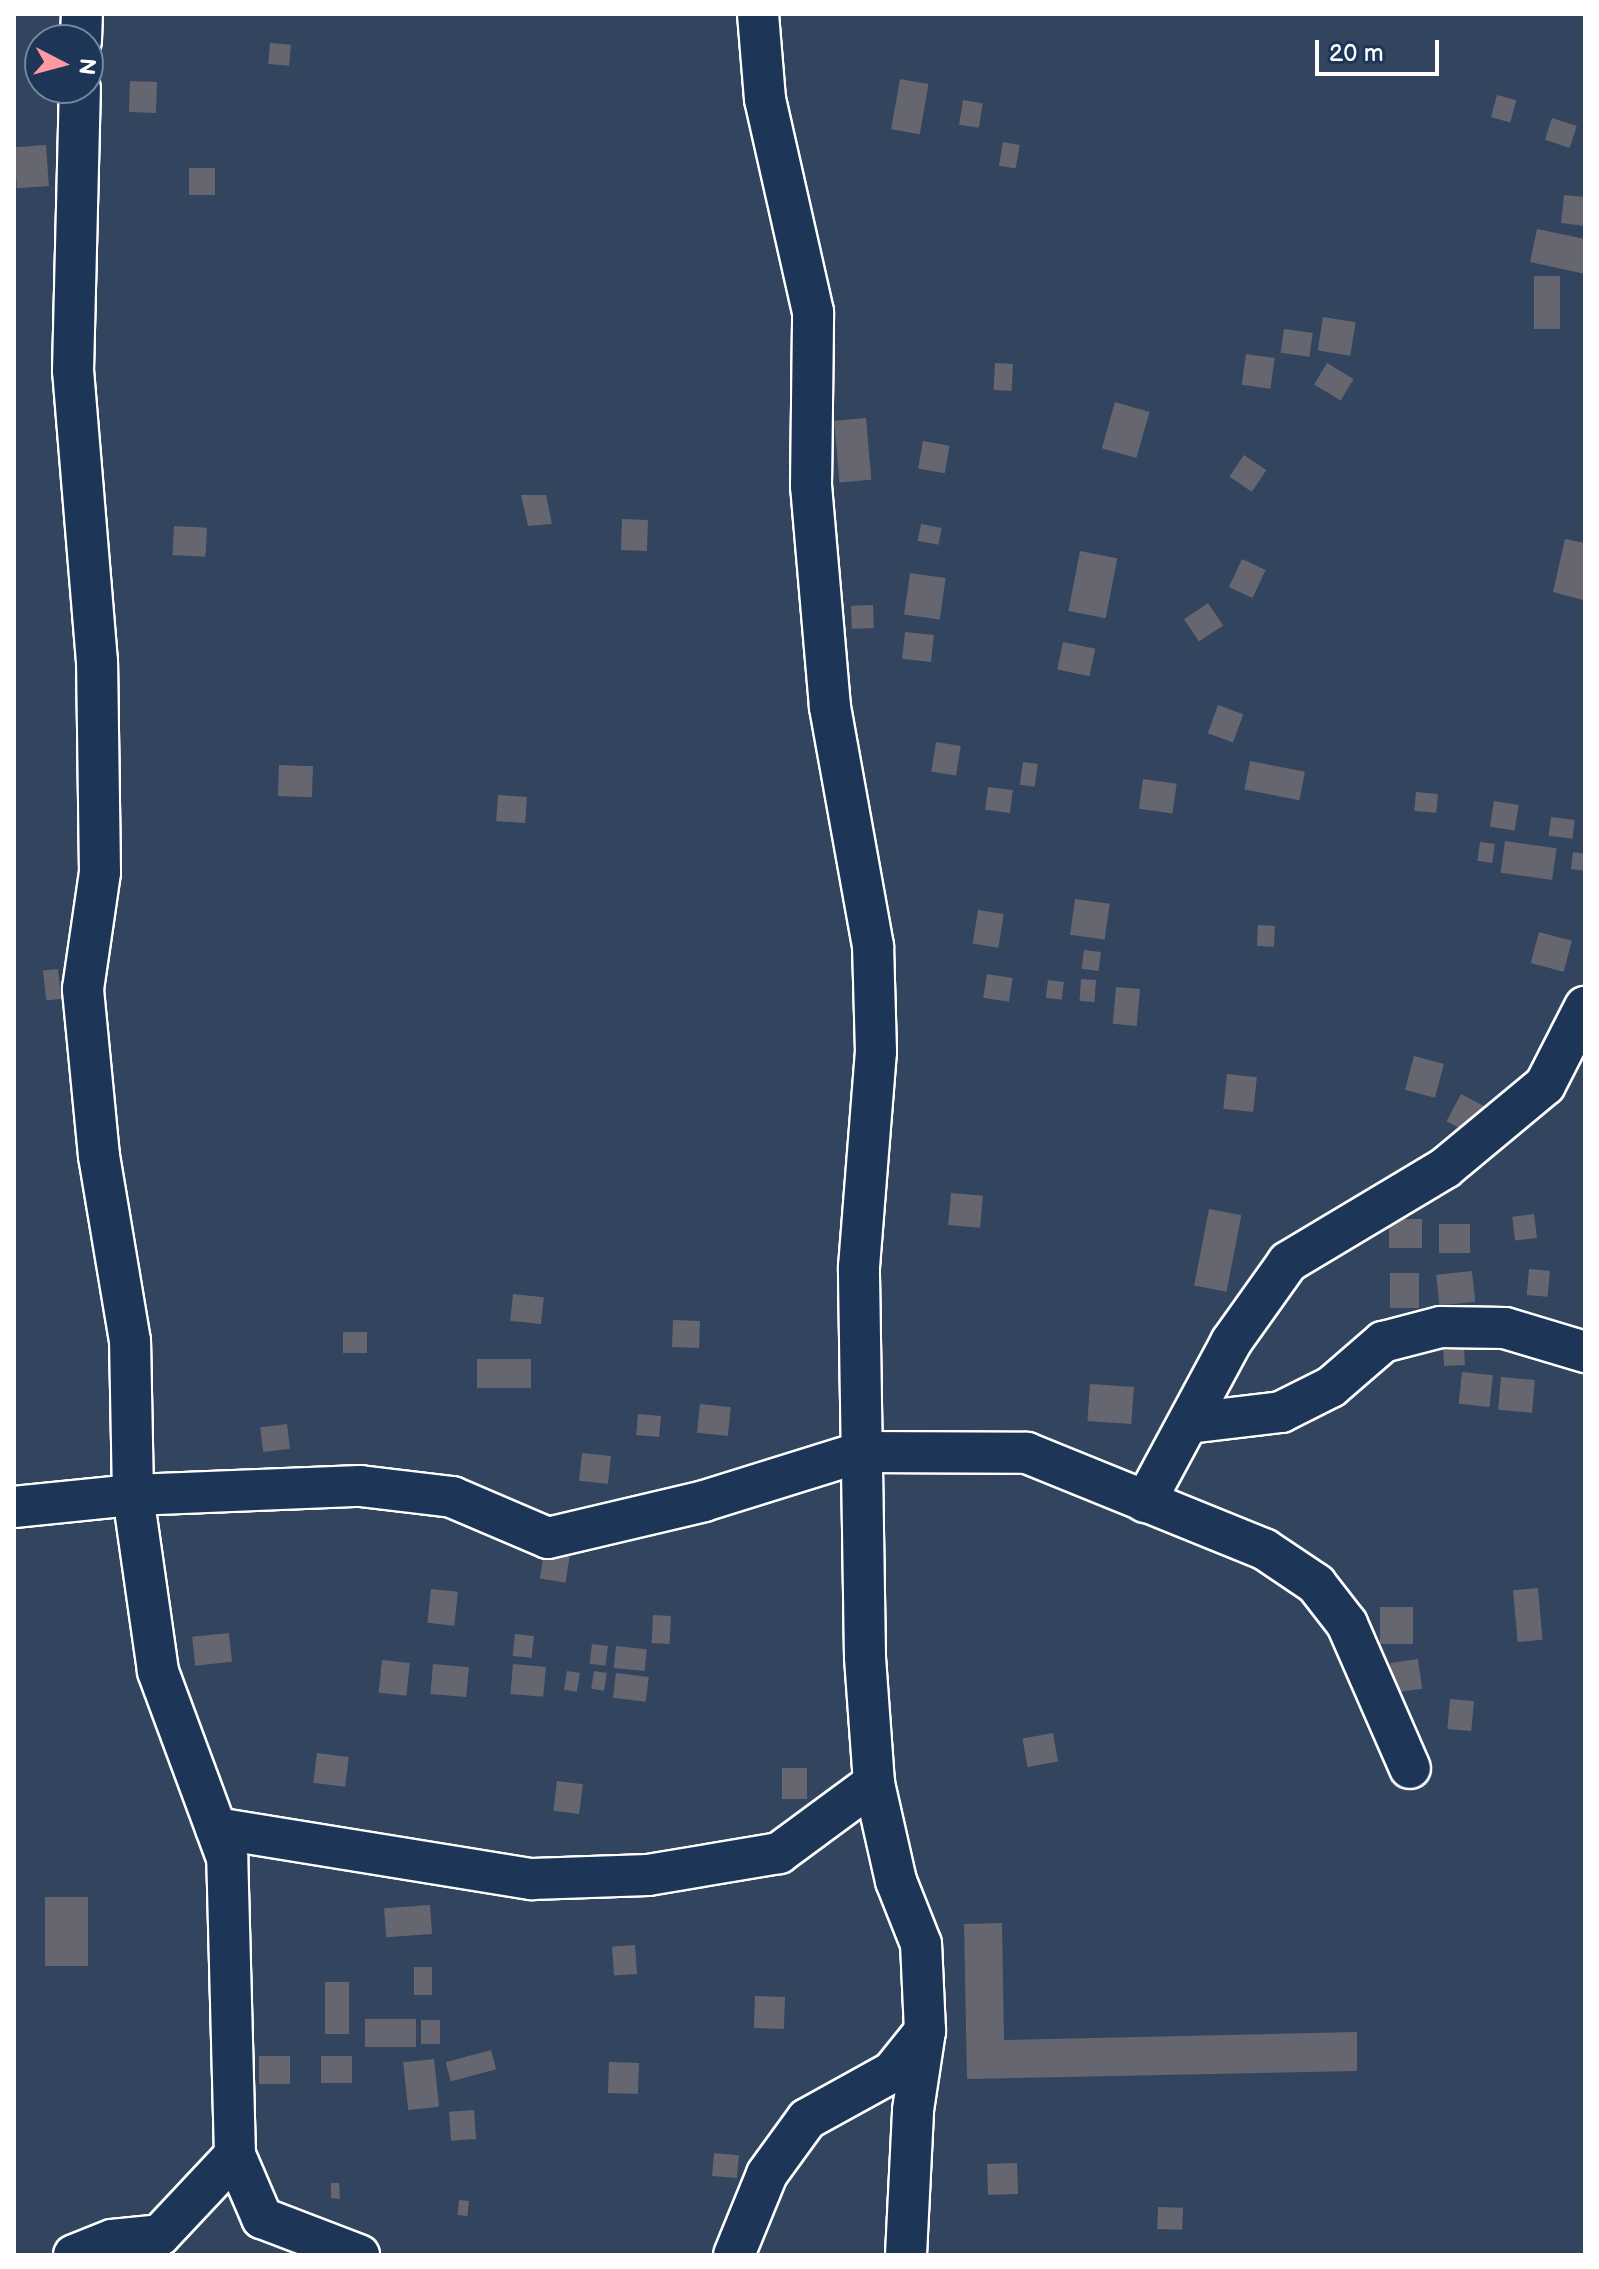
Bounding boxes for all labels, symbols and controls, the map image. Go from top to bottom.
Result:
north arrow [24,24,104,104]
scale bar [1319,24,1443,74]
text: 20 m [1329,39,1384,68]
text: N [72,57,101,76]

